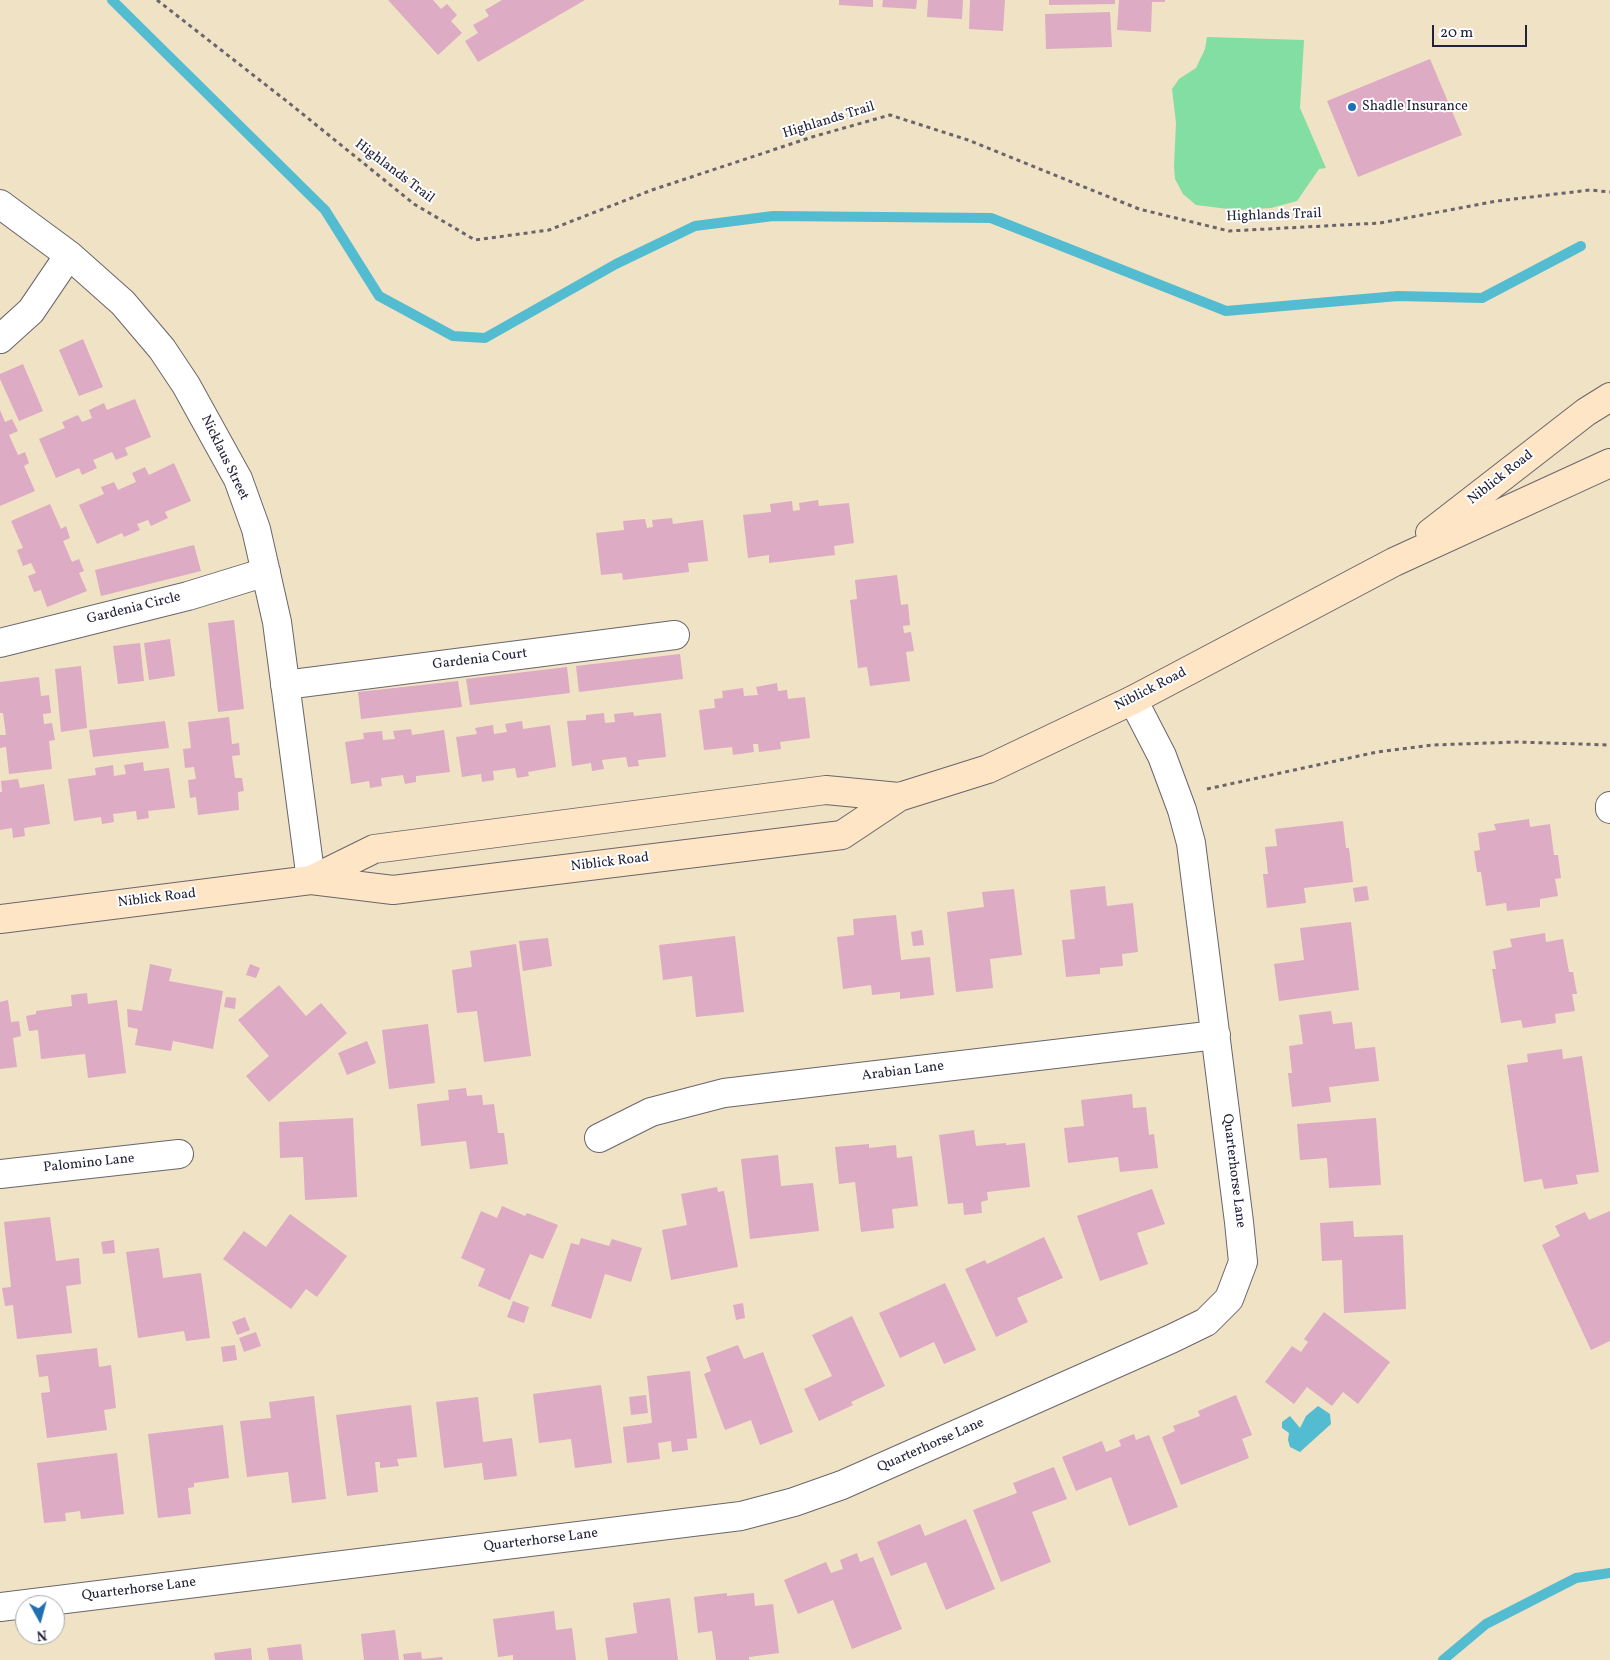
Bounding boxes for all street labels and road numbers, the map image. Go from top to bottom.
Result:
street label: Highlands Trail [781,99,877,143]
street label: Highlands Trail [351,137,437,207]
street label: Highlands Trail [1226,206,1322,226]
street label: Nicklaus Street [196,413,252,503]
street label: Niblick Road [1465,447,1537,509]
street label: Gardenia Circle [85,589,183,629]
street label: Gardenia Court [432,646,528,674]
street label: Niblick Road [1112,665,1190,715]
street label: Niblick Road [570,850,650,876]
street label: Niblick Road [117,886,197,912]
street label: Arabian Lane [861,1059,945,1085]
street label: Quarterhorse Lane [1218,1113,1248,1229]
street label: Palomino Lane [42,1151,136,1177]
street label: Quarterhorse Lane [875,1415,987,1477]
street label: Quarterhorse Lane [483,1526,599,1556]
street label: Quarterhorse Lane [81,1575,197,1605]

